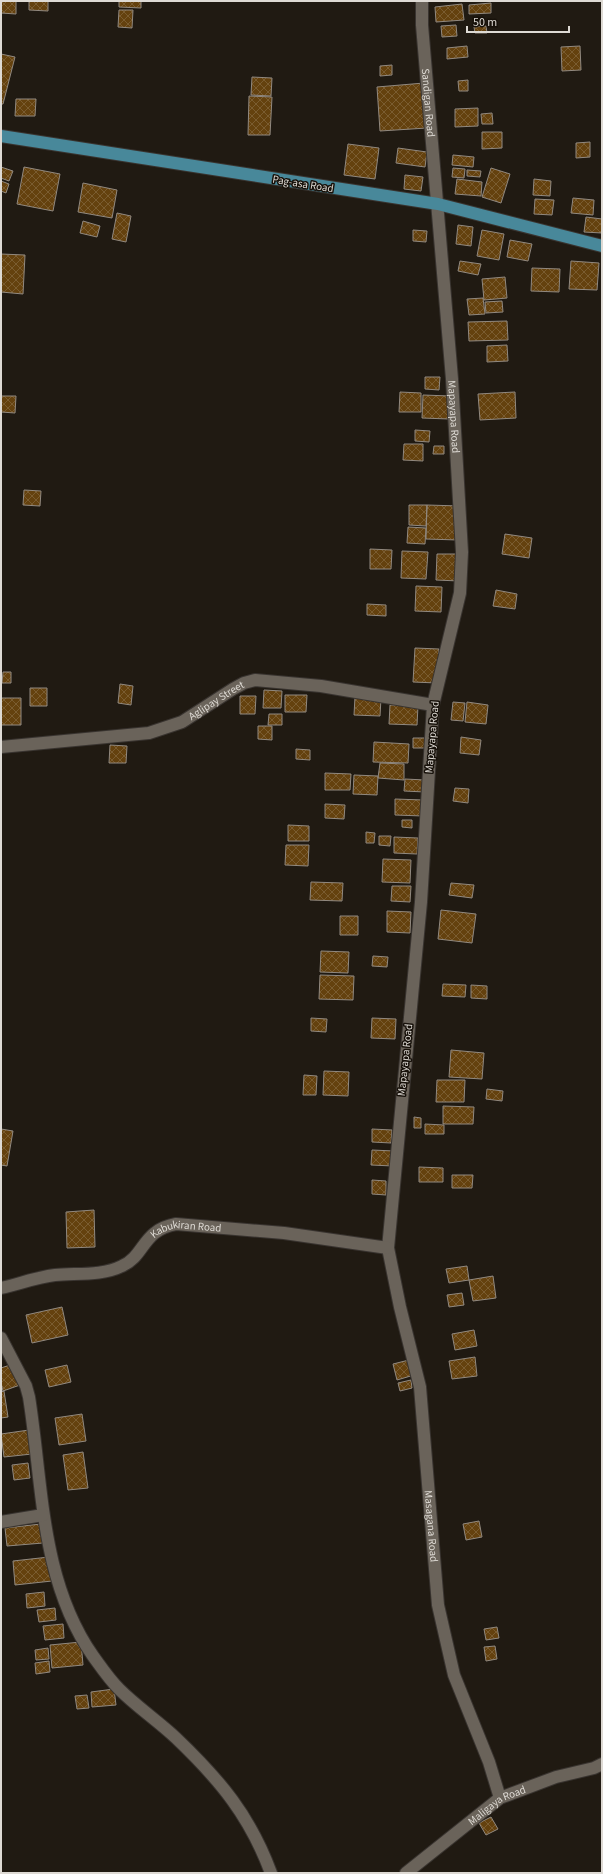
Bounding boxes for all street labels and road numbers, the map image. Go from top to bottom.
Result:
street label: Sandigan Road [418,68,439,138]
street label: Pag-asa Road [271,172,335,196]
street label: Mapayapa Road [445,380,464,453]
street label: Aglipay Street [185,677,247,724]
street label: Mapayapa Road [421,700,443,774]
street label: Mapayapa Road [394,1023,416,1097]
street label: Kabukiran Road [147,1216,222,1241]
street label: Masagana Road [421,1490,442,1563]
street label: Maligaya Road [465,1782,528,1828]

